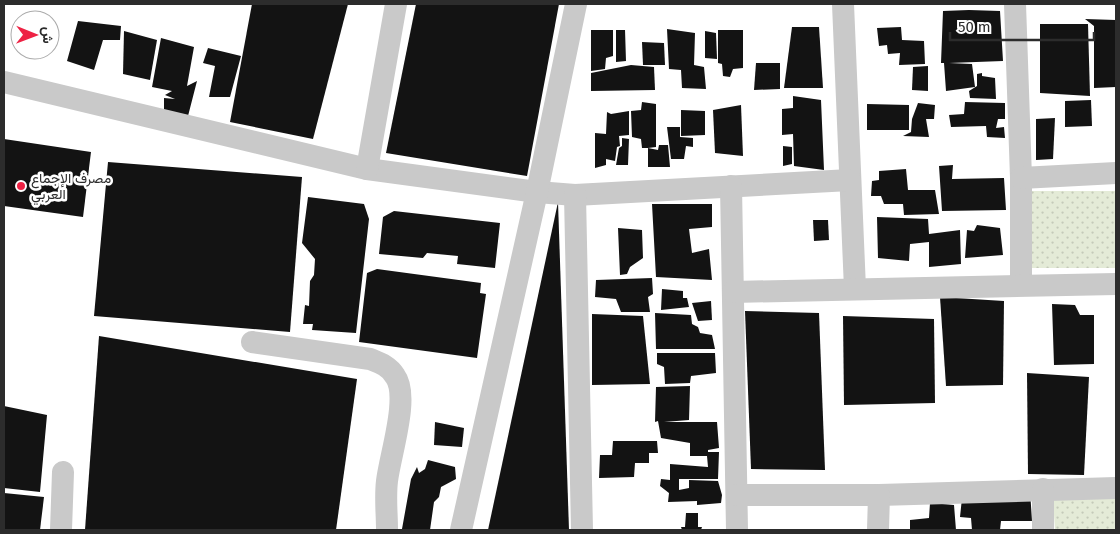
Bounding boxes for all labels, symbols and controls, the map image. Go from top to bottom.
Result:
north arrow [10,10,60,60]
scale bar [950,10,1094,42]
text: 50 m [958,18,991,36]
text: ش [39,27,56,44]
place label: مصرف الإجماع العربي [31,170,111,206]
marker: مصرف الإجماع العربي [15,180,27,192]

